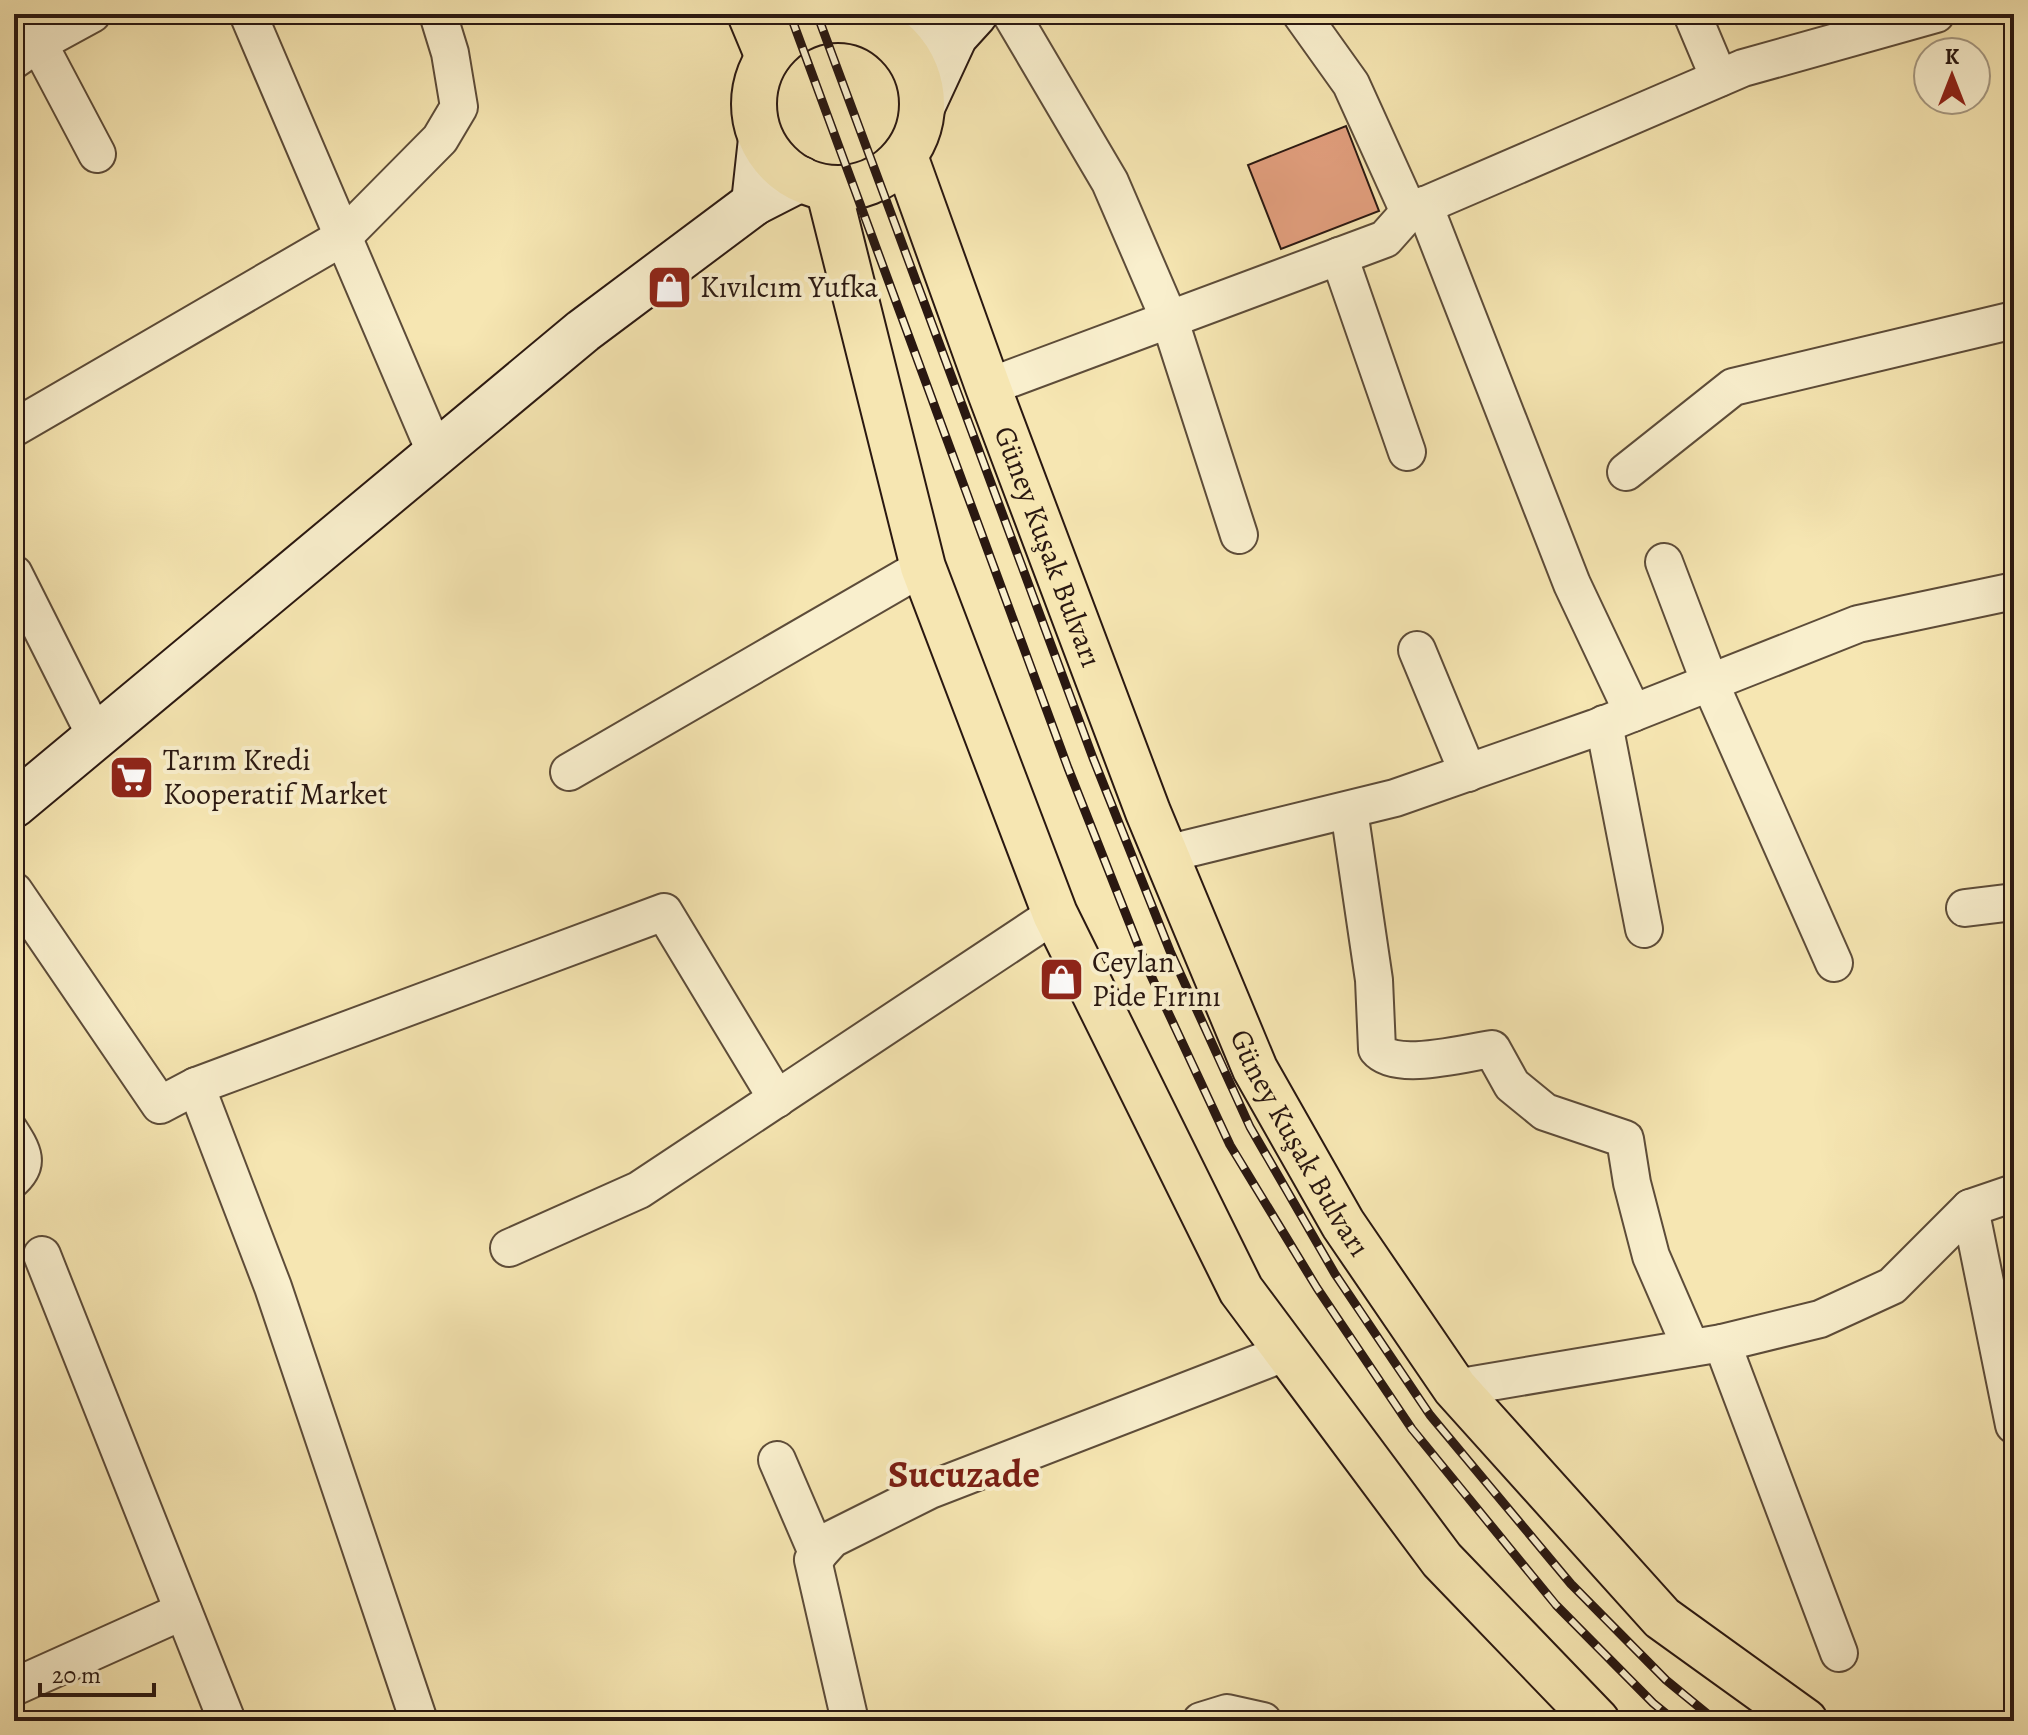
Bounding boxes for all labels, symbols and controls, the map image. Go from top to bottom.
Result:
north arrow [1912,36,1992,116]
text: K [1945,42,1960,72]
shop icon: Kıvılcım Yufka [645,263,693,311]
place label: Kıvılcım Yufka [700,267,878,307]
street label: Güney Kuşak Bulvarı [985,420,1112,673]
place label: Tarım Kredi Kooperatif Market [163,740,388,814]
supermarket icon: Tarım Kredi Kooperatif Market [108,753,156,801]
place label: Ceylan Pide Fırını [1092,942,1221,1016]
shop icon: Ceylan Pide Fırını [1037,955,1085,1003]
street label: Güney Kuşak Bulvarı [1221,1023,1379,1264]
district label: Sucuzade [888,1448,1040,1500]
scale bar [40,1647,154,1697]
text: 20 m [52,1659,101,1691]

